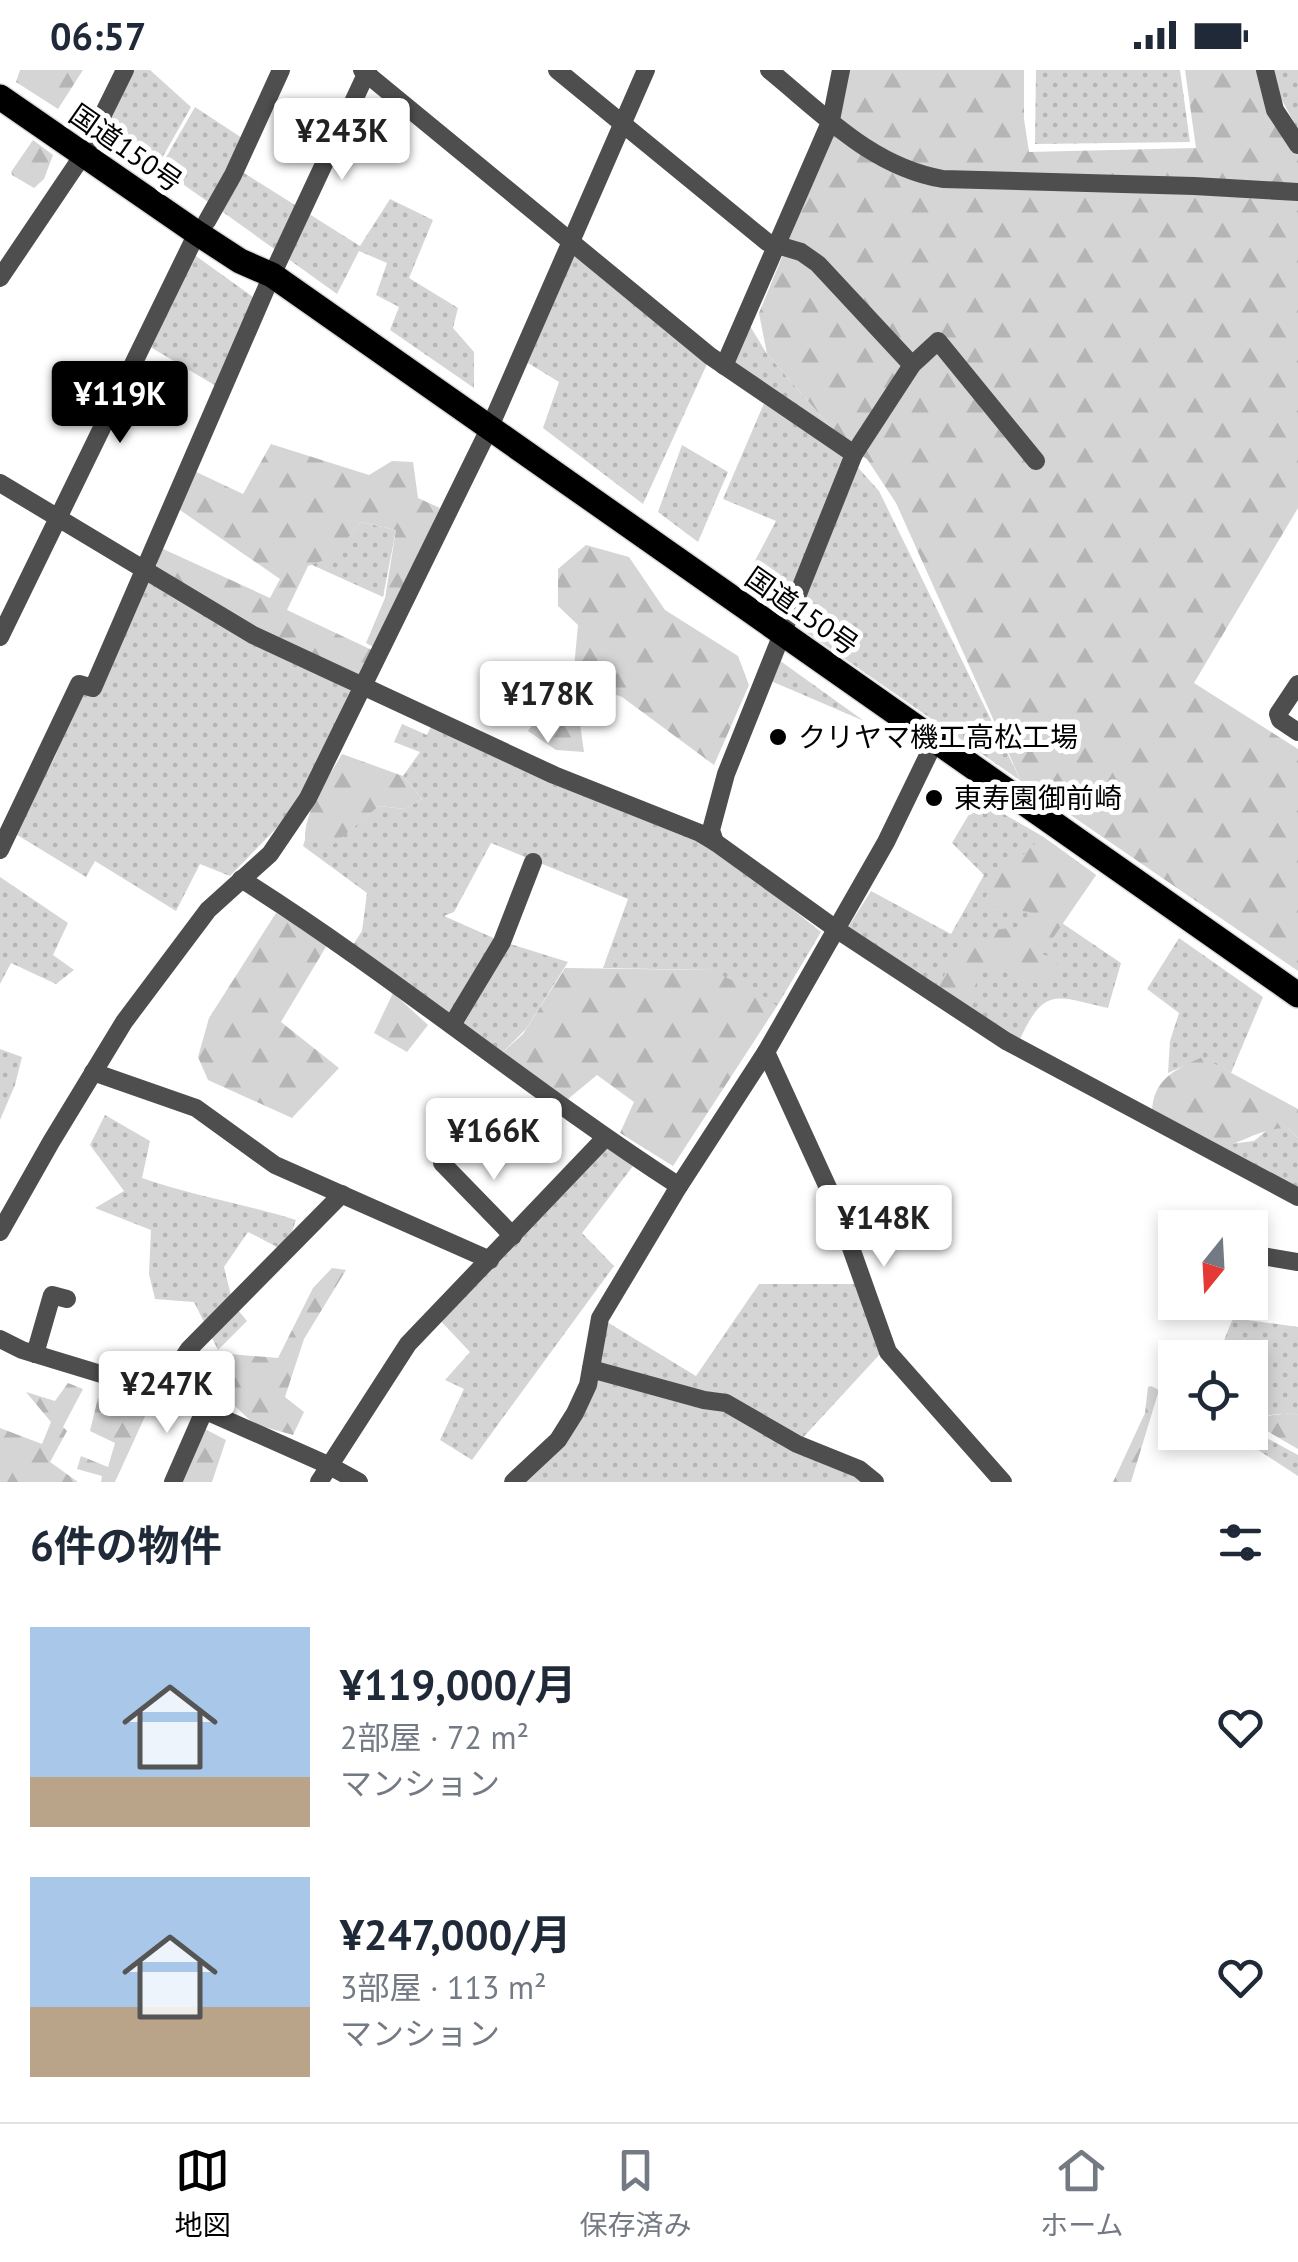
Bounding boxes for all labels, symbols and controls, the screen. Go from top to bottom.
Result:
text: 06:57 [50,11,146,60]
street label: 国道150号 [63,95,190,200]
pin: ¥243K [272,98,412,183]
text: ¥243K [296,109,388,151]
pin: ¥119K [50,361,190,446]
text: ¥119K [74,372,166,414]
street label: 国道150号 [739,558,866,663]
pin: ¥178K [478,661,618,746]
text: ¥178K [502,672,594,714]
place label: クリヤマ機工高松工場 [798,718,1078,755]
marker: クリヤマ機工高松工場 [767,726,789,748]
place label: 東寿園御前崎 [954,779,1122,816]
marker: 東寿園御前崎 [923,787,945,809]
pin: ¥166K [424,1098,564,1183]
text: ¥166K [448,1109,540,1151]
pin: ¥148K [814,1185,954,1270]
text: ¥148K [838,1196,930,1238]
north arrow [1158,1210,1268,1320]
map controls [1158,1210,1268,1450]
button: locate [1158,1340,1268,1450]
pin: ¥247K [97,1351,237,1436]
text: ¥247K [121,1362,213,1404]
icon: filters [1213,1515,1268,1570]
text: 6件の物件 [30,1518,222,1573]
text: ¥119,000/月 [340,1657,576,1712]
icon: home [110,1667,230,1787]
icon: heart [1213,1700,1268,1755]
text: 2部屋 · 72 m² [340,1716,529,1758]
text: マンション [340,1762,500,1804]
text: ¥247,000/月 [340,1907,571,1962]
icon: home [110,1917,230,2037]
icon: heart [1213,1950,1268,2005]
text: 3部屋 · 113 m² [340,1966,547,2008]
text: マンション [340,2012,500,2054]
tab: 地図 [174,2143,230,2243]
tab: 保存済み [579,2143,691,2243]
tab: ホーム [1040,2143,1124,2243]

